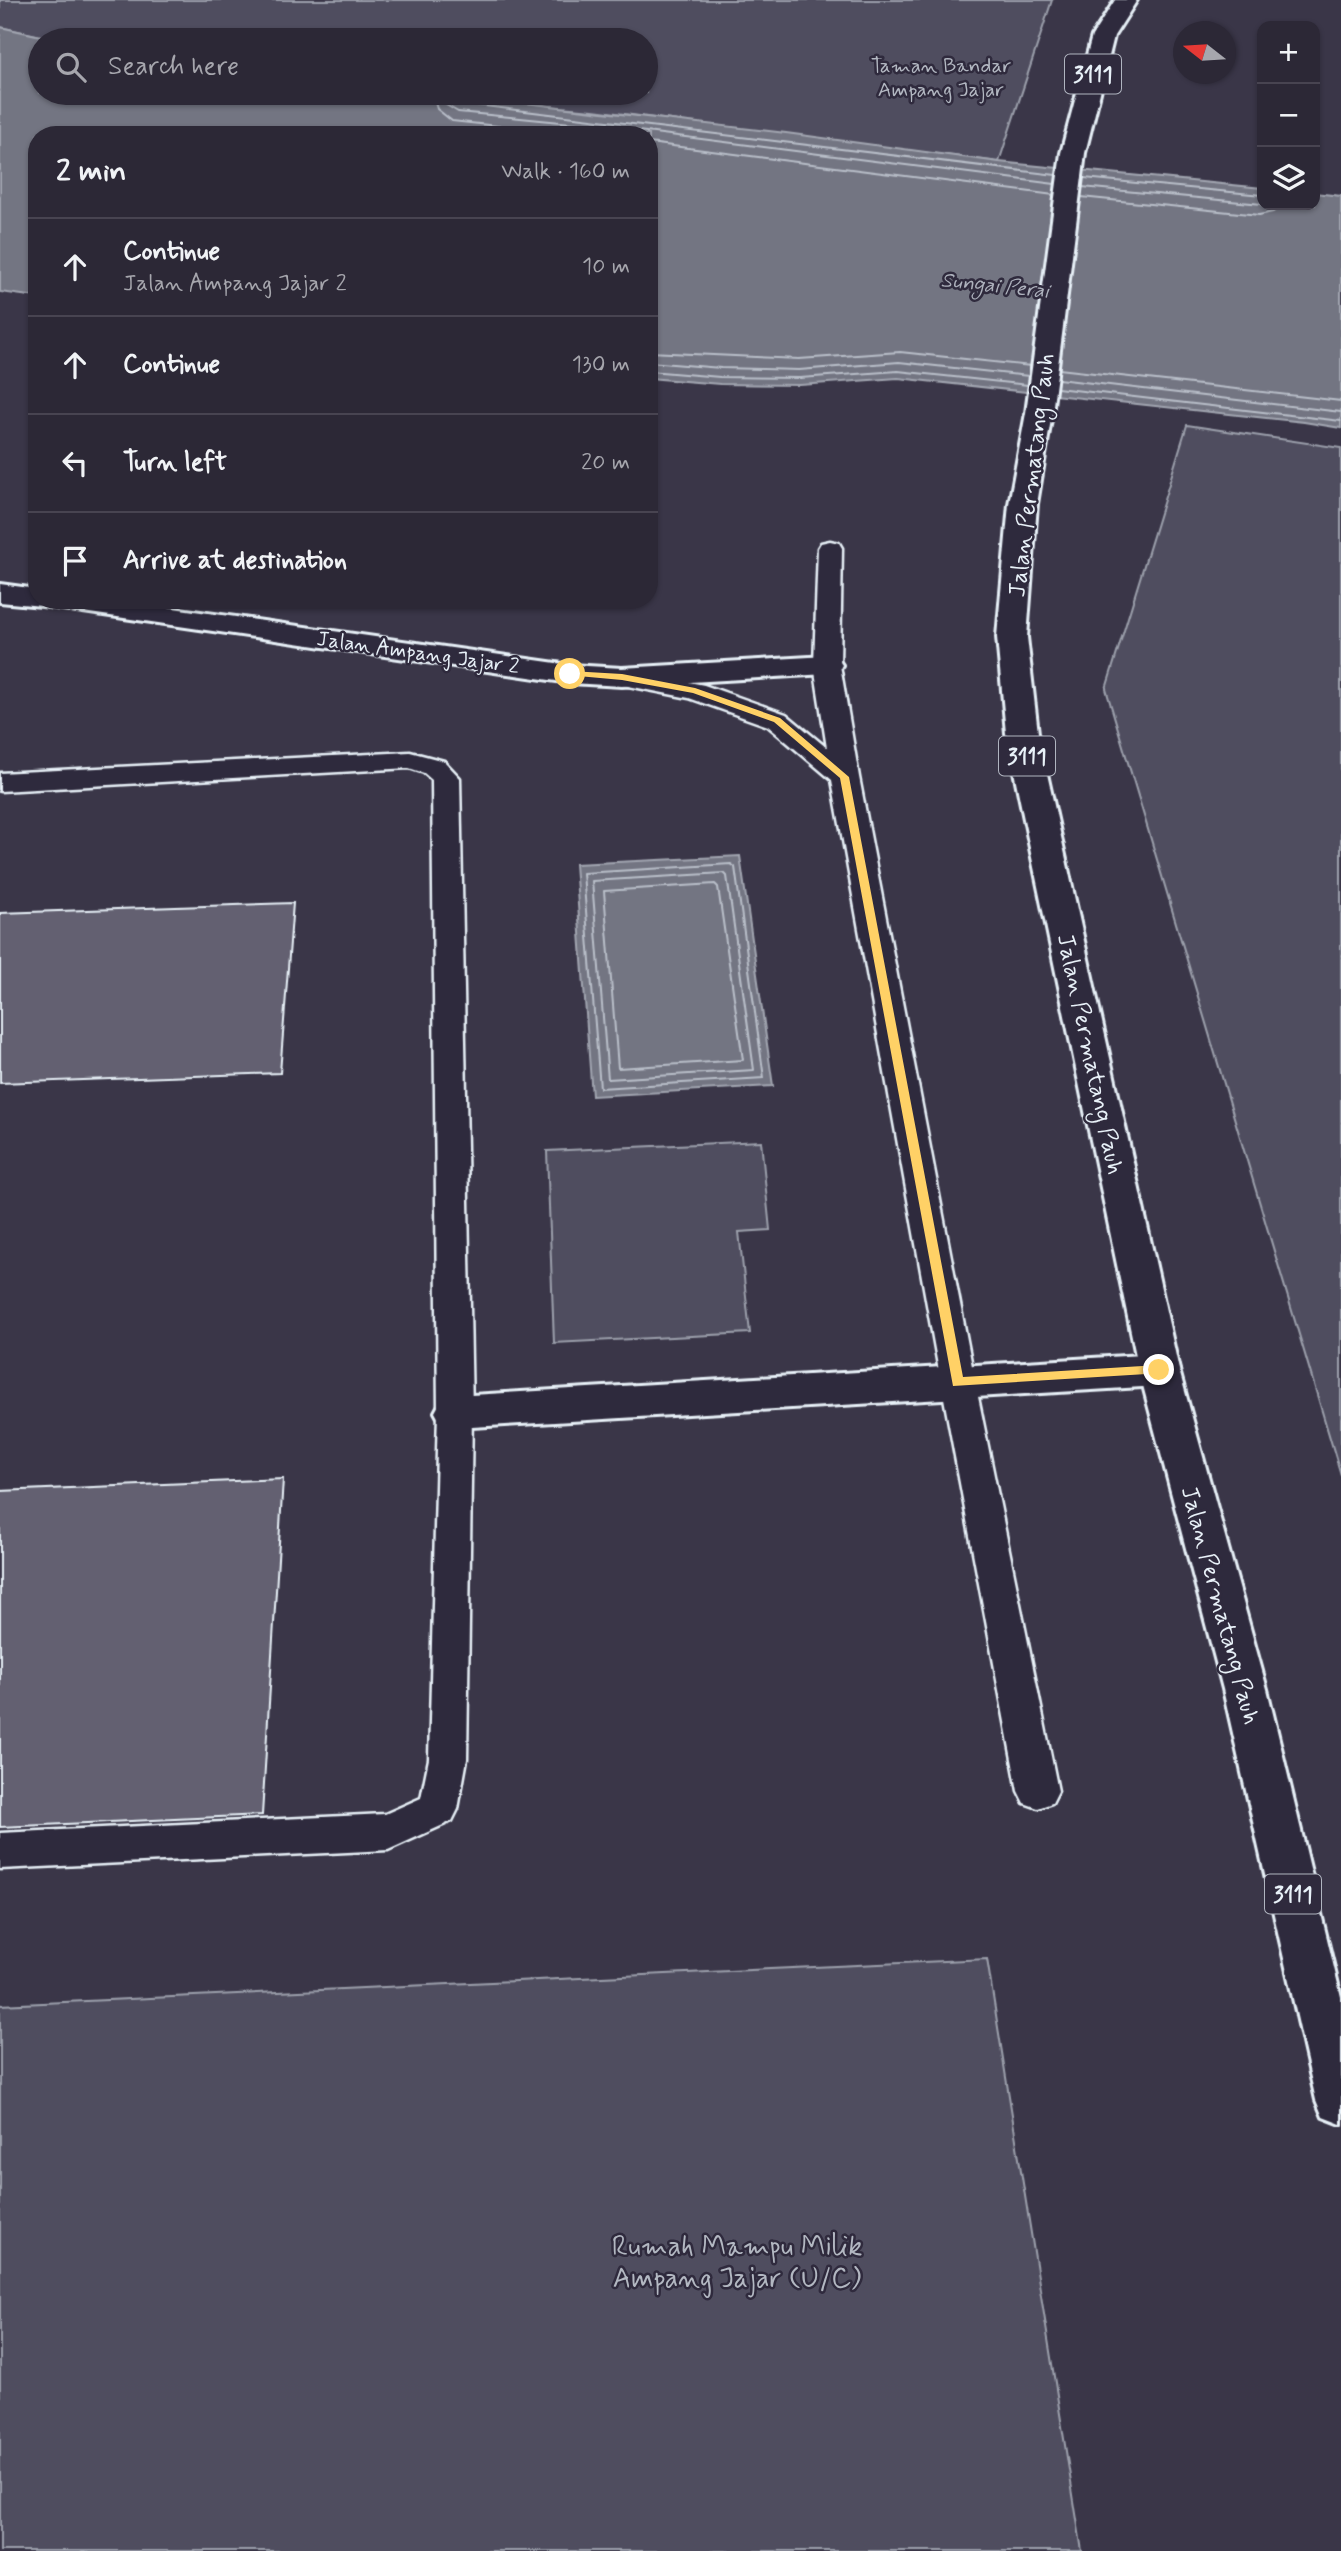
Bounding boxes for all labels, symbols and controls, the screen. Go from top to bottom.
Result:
north arrow [1173,21,1236,84]
map controls [1257,21,1320,210]
button: + [1257,21,1320,84]
search box [28,28,658,105]
icon: search [52,48,90,86]
text: Search here [108,50,239,84]
park label: Taman Bandar Ampang Jajar [871,52,1011,104]
road number: 3111 [1065,54,1121,94]
button: − [1257,84,1320,147]
button: layers [1257,147,1320,210]
text: 2 min [56,152,126,191]
text: Walk · 160 m [501,157,630,187]
text: Continue [123,235,220,269]
icon: ahead [56,248,94,286]
text: 10 m [582,252,630,282]
water label: Sungai Perai [939,266,1053,308]
text: Jalan Ampang Jajar 2 [123,269,347,299]
icon: ahead [56,346,94,384]
text: Continue [123,348,220,382]
text: 130 m [572,350,630,380]
street label: Jalan Permatang Pauh [1002,352,1065,599]
icon: left [56,444,94,482]
text: Turn left [123,446,227,480]
text: 20 m [581,448,630,478]
icon: arrive [56,542,94,580]
text: Arrive at destination [123,544,347,578]
street label: Jalan Ampang Jajar 2 [315,625,521,681]
route start [554,658,585,689]
road number: 3111 [999,736,1055,776]
street label: Jalan Permatang Pauh [1047,931,1130,1178]
route end [1143,1354,1174,1385]
street label: Jalan Permatang Pauh [1171,1483,1266,1728]
road number: 3111 [1265,1874,1321,1913]
park label: Rumah Mampu Milik Ampang Jajar (U/C) [612,2229,862,2298]

